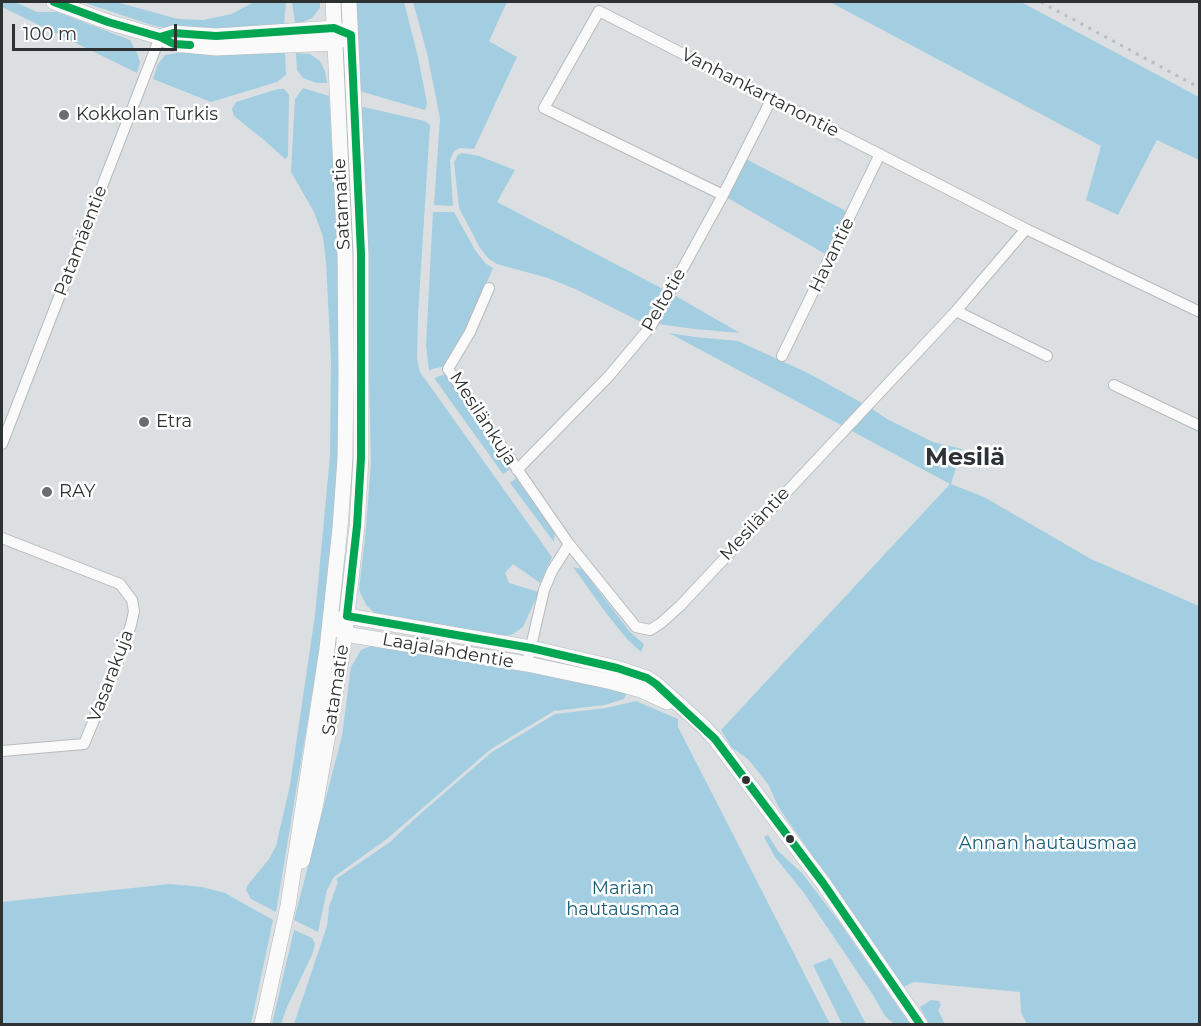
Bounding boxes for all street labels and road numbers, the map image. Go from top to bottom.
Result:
street label: Vanhankartanontie [677,44,843,142]
street label: Satamatie [329,157,355,251]
street label: Patamäentie [50,183,112,299]
street label: Havantie [805,214,859,296]
street label: Peltotie [637,264,691,336]
street label: Mesilänkuja [445,368,521,470]
street label: Mesiläntie [716,483,794,565]
street label: Vasarakuja [84,627,138,725]
street label: Laajalahdentie [380,629,516,673]
street label: Satamatie [318,643,354,737]

